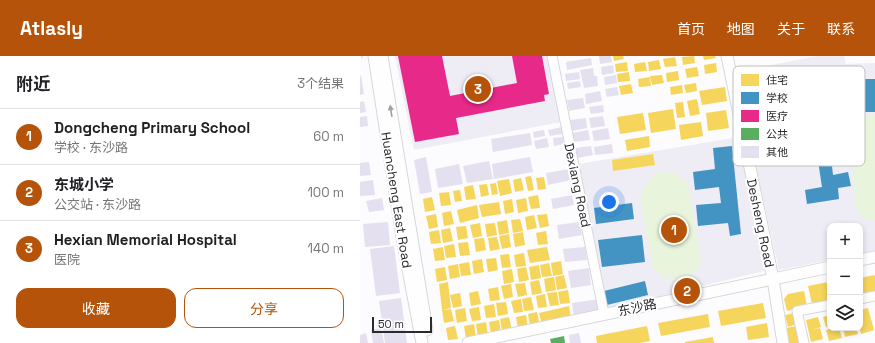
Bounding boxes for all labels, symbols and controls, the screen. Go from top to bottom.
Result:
text: Atlasly [20,16,83,41]
text: 首页 [677,20,705,38]
text: 地图 [727,20,755,38]
text: 关于 [777,20,805,38]
text: 联系 [827,20,855,38]
legend [733,66,865,166]
text: 附近 [16,73,50,95]
text: 住宅 [766,73,788,87]
pin: 3 [465,74,491,104]
text: 3个结果 [297,75,344,92]
text: 学校 [766,91,788,105]
one-way arrow [388,105,394,117]
text: 医疗 [766,109,788,123]
text: Dongcheng Primary School [54,118,250,137]
text: 公共 [766,127,788,141]
text: 1 [26,128,32,145]
text: 60 m [313,128,344,145]
street label: Huancheng East Road [377,131,416,269]
text: 学校 · 东沙路 [54,139,128,156]
street label: Dexiang Road [560,141,595,229]
text: 其他 [766,145,788,159]
text: 东城小学 [54,175,114,194]
street label: Desheng Road [743,177,778,269]
text: 2 [25,184,33,201]
text: 100 m [307,184,344,201]
your location [599,192,619,212]
text: 公交站 · 东沙路 [54,196,141,213]
pin: 1 [661,215,687,245]
map controls [827,223,863,331]
button: + [827,223,863,259]
text: Hexian Memorial Hospital [54,230,237,249]
text: 3 [25,240,33,257]
text: 140 m [308,240,344,257]
text: 医院 [54,251,80,268]
button: − [827,259,863,295]
pin: 2 [674,276,700,306]
button: 收藏 [16,288,176,328]
button: 分享 [184,288,344,328]
street label: 东沙路 [616,295,658,320]
button: layers [827,295,863,331]
scale bar [372,315,432,334]
text: 50 m [378,317,404,331]

